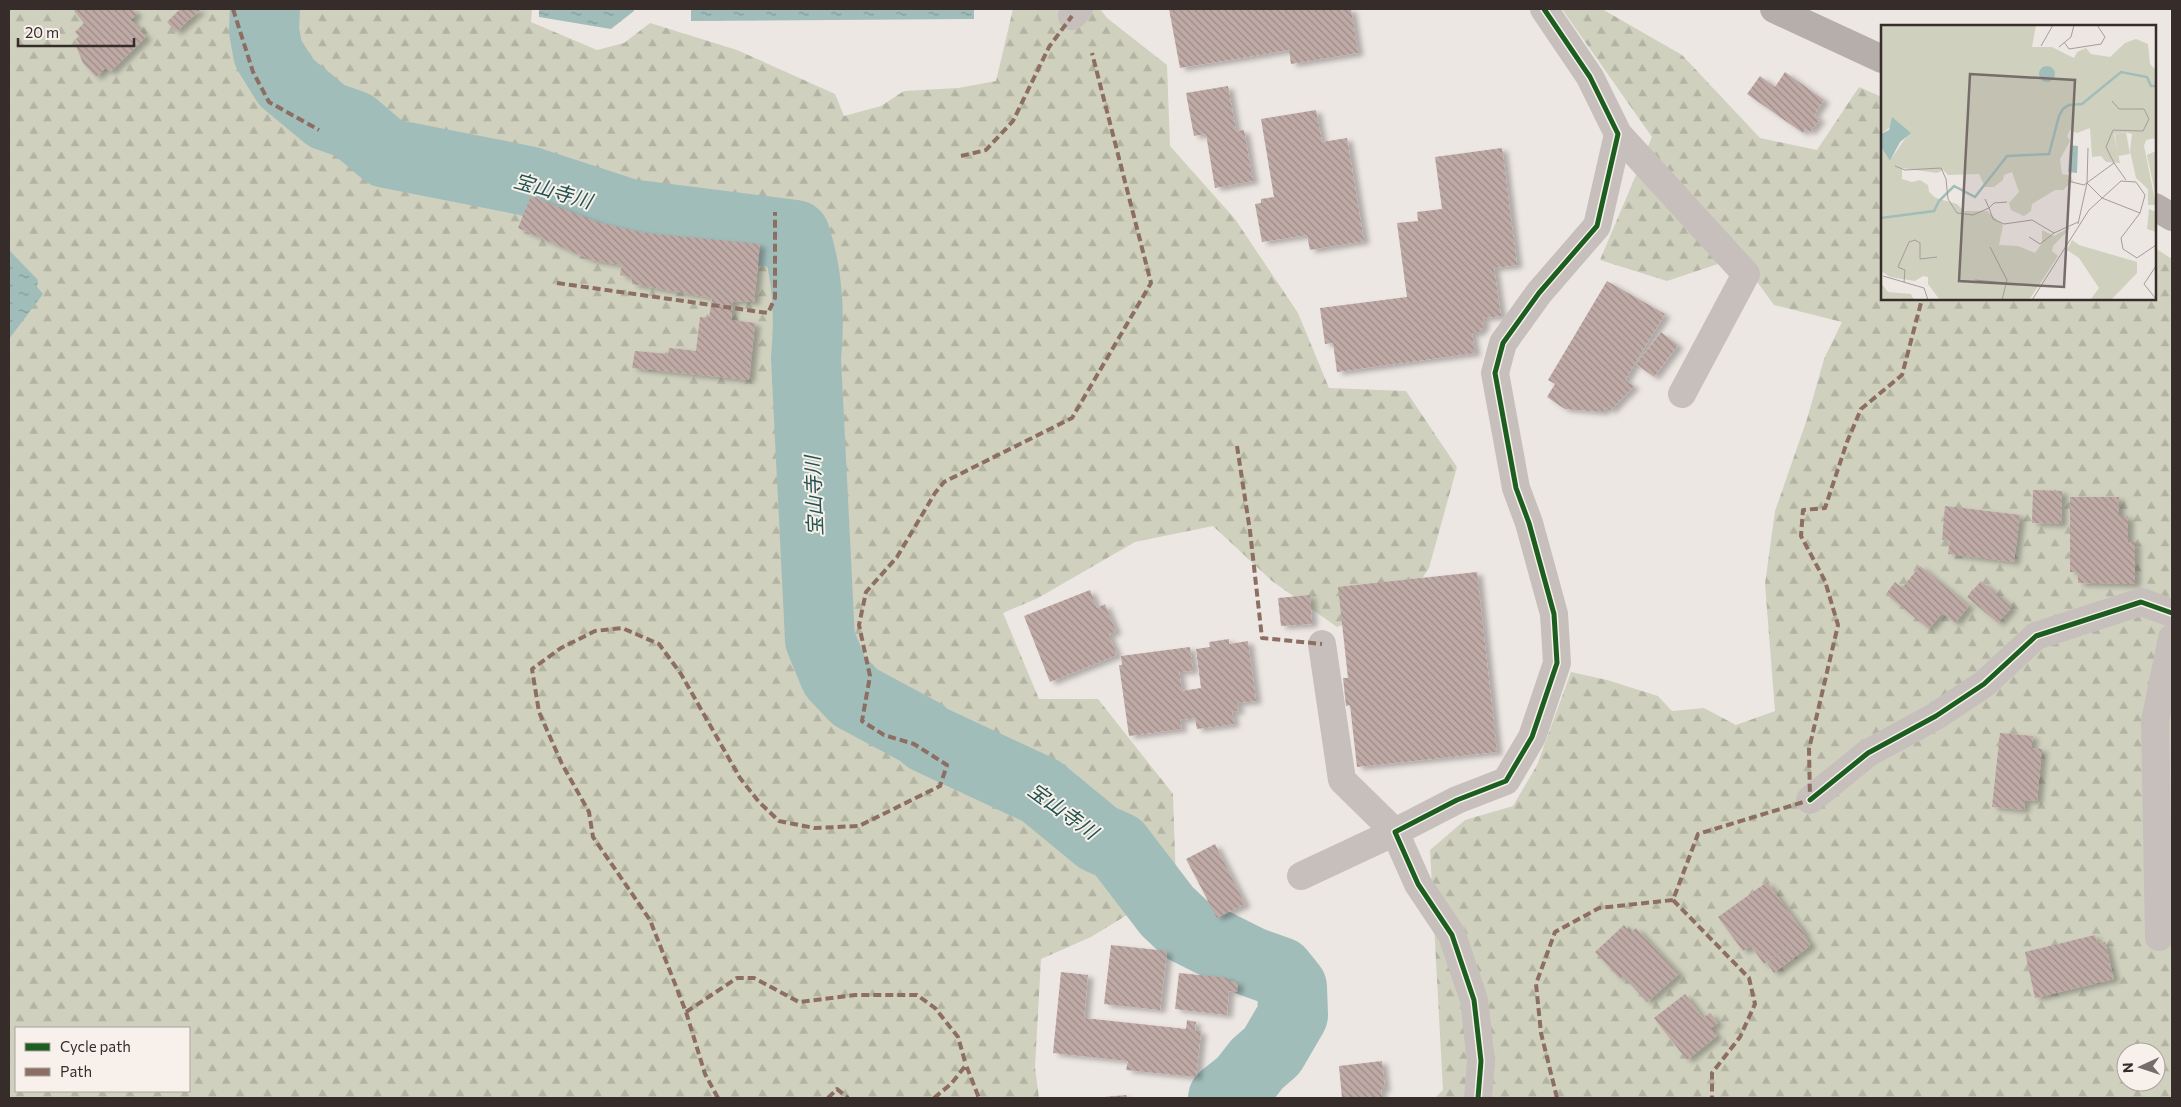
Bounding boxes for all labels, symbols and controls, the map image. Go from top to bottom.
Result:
scale bar [18,15,134,47]
text: 20 m [25,23,59,41]
inset map [1881,25,2156,300]
water label: 宝山寺川 [512,167,597,213]
water label: 宝山寺川 [800,454,826,536]
water label: 宝山寺川 [1024,777,1105,845]
legend [15,1027,190,1092]
text: Cycle path [60,1037,131,1055]
north arrow [2116,1042,2166,1092]
text: Path [60,1062,92,1080]
text: N [2119,1062,2136,1073]

